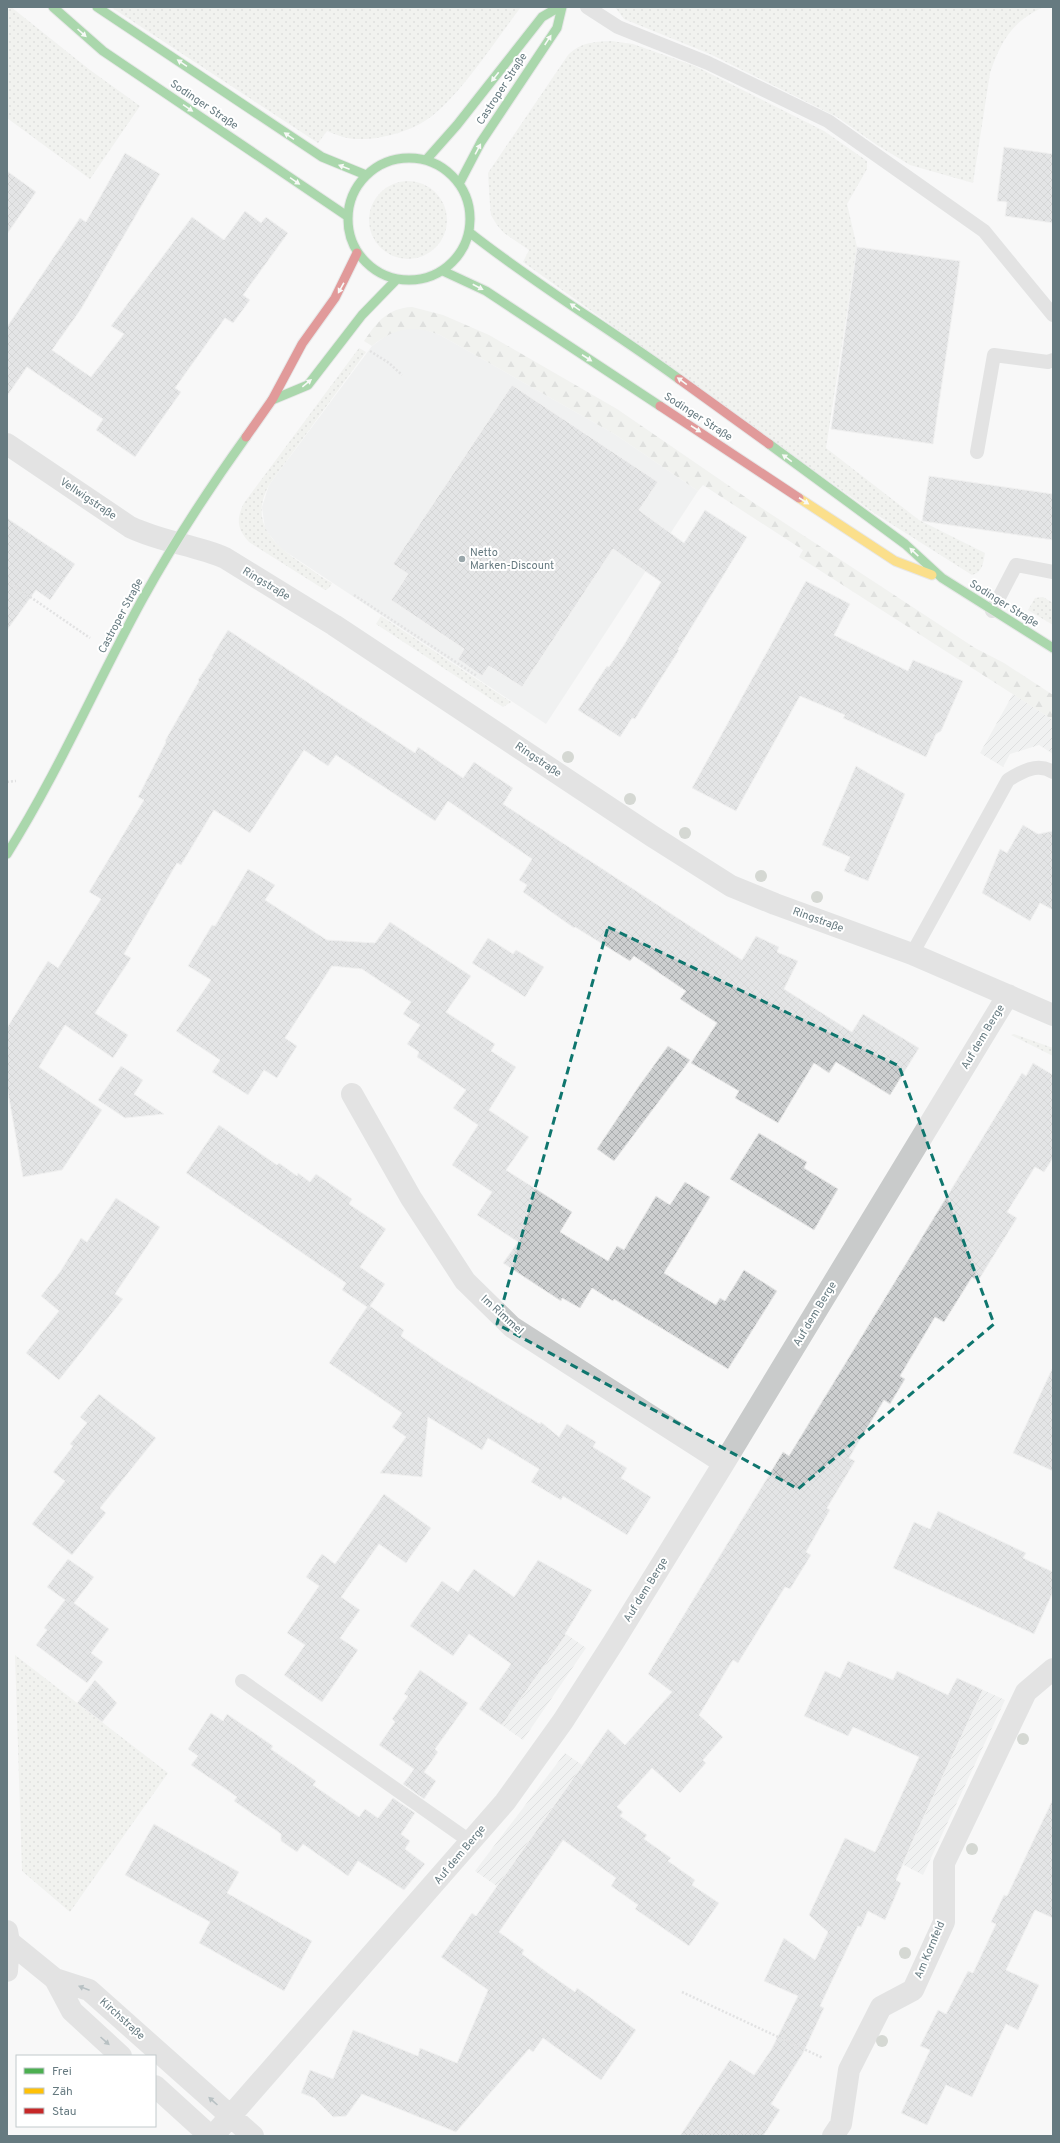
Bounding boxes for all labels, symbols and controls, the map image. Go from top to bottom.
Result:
one-way arrow [77,28,88,37]
one-way arrow [545,35,552,46]
street label: Castroper Straße [474,50,531,128]
one-way arrow [176,59,187,67]
one-way arrow [491,71,500,82]
street label: Sodinger Straße [167,77,241,133]
one-way arrow [182,104,193,112]
one-way arrow [284,132,295,140]
one-way arrow [474,144,481,155]
one-way arrow [337,164,349,170]
one-way arrow [290,177,301,185]
one-way arrow [337,282,344,294]
one-way arrow [472,284,484,291]
one-way arrow [570,303,580,311]
one-way arrow [582,354,592,362]
one-way arrow [676,377,687,385]
one-way arrow [302,379,312,387]
street label: Sodinger Straße [661,390,735,444]
one-way arrow [690,426,702,433]
one-way arrow [782,454,792,462]
street label: Vellwigstraße [57,475,119,523]
one-way arrow [799,497,810,505]
place label: Netto Marken-Discount [470,546,554,573]
one-way arrow [909,547,919,557]
marker: Netto Marken-Discount [457,554,467,564]
street label: Ringstraße [240,564,293,604]
street label: Castroper Straße [95,576,147,656]
street label: Sodinger Straße [967,577,1041,631]
street label: Ringstraße [512,739,564,781]
street label: Ringstraße [791,904,845,936]
street label: Auf dem Berge [958,1002,1008,1072]
street label: Auf dem Berge [790,1279,840,1349]
street label: Im Rimmel [478,1292,526,1338]
street label: Auf dem Berge [621,1555,671,1625]
street label: Auf dem Berge [431,1822,489,1888]
street label: Am Kornfeld [912,1919,948,1981]
one-way arrow [77,1985,89,1991]
street label: Kirchstraße [96,1995,148,2043]
one-way arrow [100,2036,110,2046]
legend [16,2055,156,2127]
text: Frei [52,2064,72,2080]
text: Zäh [52,2084,73,2100]
one-way arrow [208,2096,218,2105]
text: Stau [52,2104,77,2120]

